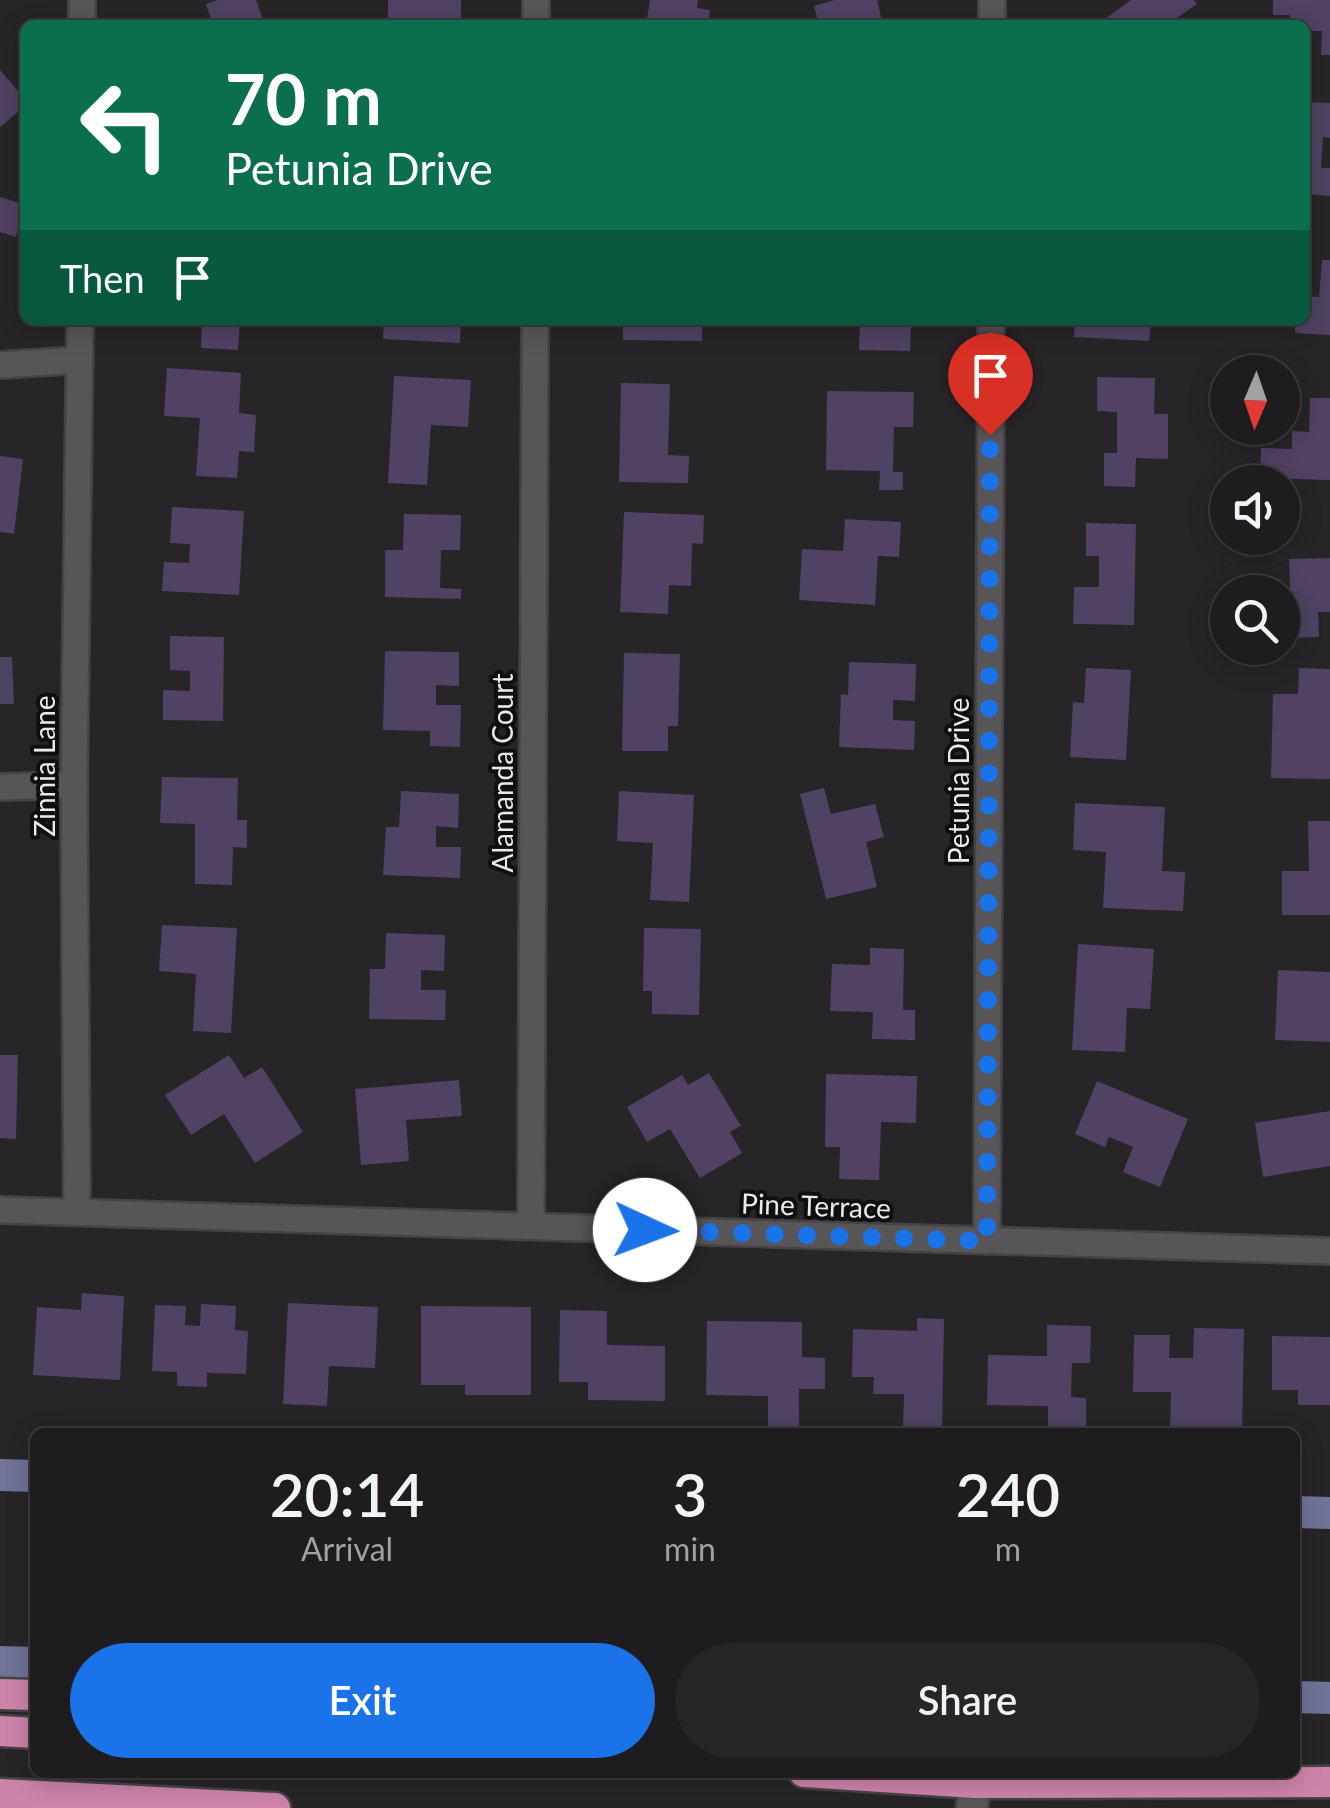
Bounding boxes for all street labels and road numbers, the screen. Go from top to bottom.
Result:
street label: Alamanda Court [485,674,519,872]
street label: Zinnia Lane [27,695,61,837]
street label: Petunia Drive [941,698,975,864]
street label: Pine Terrace [740,1185,892,1225]

